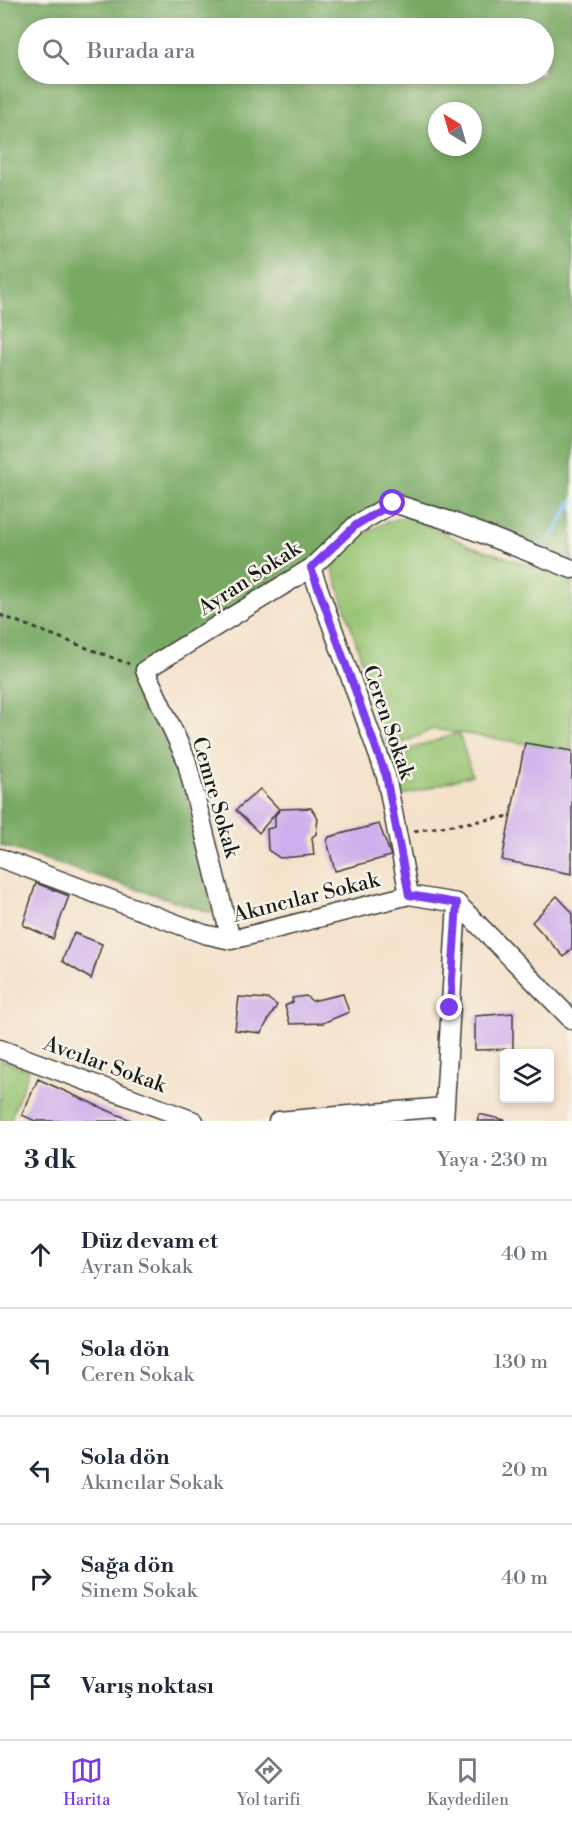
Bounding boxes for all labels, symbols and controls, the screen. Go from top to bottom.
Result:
search box [18,18,554,84]
icon: search [39,35,72,68]
text: Burada ara [87,38,195,65]
north arrow [428,102,482,156]
route start [379,489,405,515]
street label: Ayran Sokak [193,536,307,622]
street label: Ceren Sokak [356,662,420,784]
street label: Cemre Sokak [185,734,245,862]
street label: Akıncılar Sokak [230,867,383,929]
route end [436,994,462,1020]
street label: Avcılar Sokak [39,1030,170,1099]
map controls [500,1049,554,1103]
button: layers [500,1049,554,1103]
text: 3 dk [24,1144,76,1176]
text: Yaya · 230 m [437,1148,548,1173]
text: Düz devam et [81,1228,218,1255]
icon: ahead [24,1238,57,1271]
text: 40 m [501,1242,548,1267]
text: Ayran Sokak [81,1255,192,1280]
text: Sola dön [81,1336,169,1363]
icon: left [24,1346,57,1379]
text: 130 m [493,1350,548,1375]
text: Ceren Sokak [81,1363,194,1388]
text: Sola dön [81,1444,169,1471]
icon: left [24,1454,57,1487]
text: 20 m [502,1458,548,1483]
text: Akıncılar Sokak [81,1471,224,1496]
text: Sağa dön [81,1552,174,1579]
icon: right [24,1562,57,1595]
text: 40 m [501,1566,548,1591]
text: Sinem Sokak [81,1579,197,1604]
icon: arrive [24,1670,57,1703]
text: Varış noktası [81,1673,214,1700]
tab: Harita [63,1754,110,1810]
tab: Yol tarifi [237,1754,301,1810]
tab: Kaydedilen [427,1754,509,1810]

